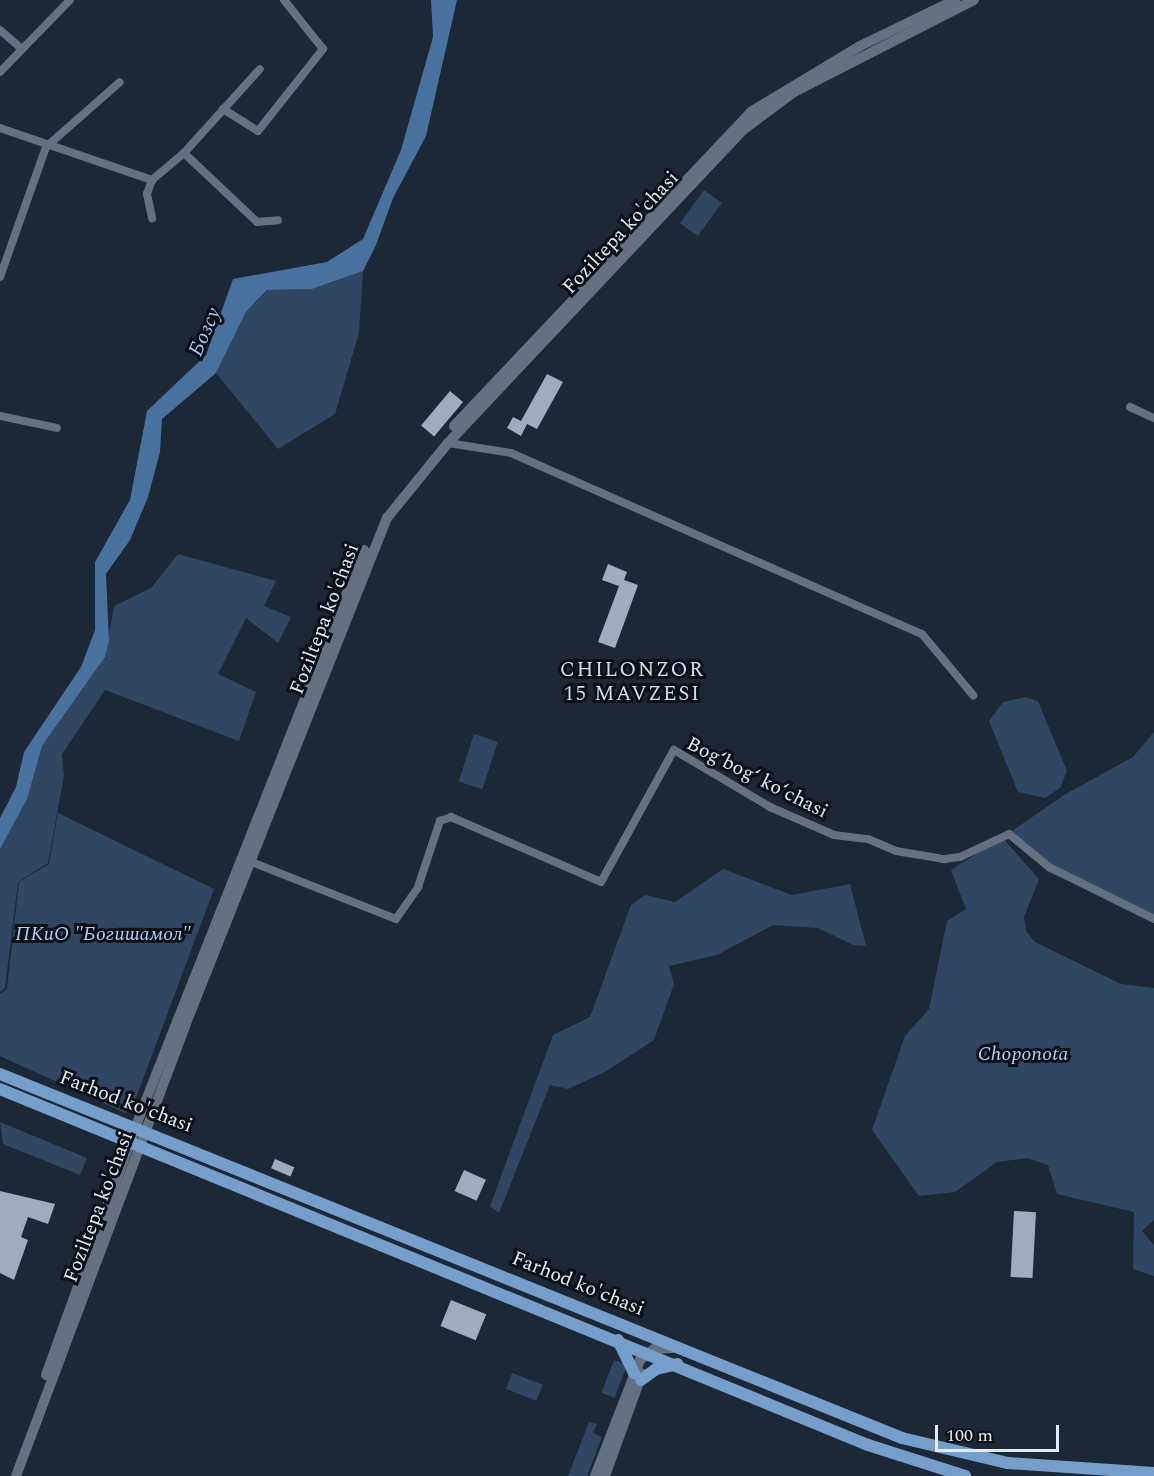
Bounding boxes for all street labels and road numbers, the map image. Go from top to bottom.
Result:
street label: Foziltepa ko'chasi [558,167,684,299]
street label: Foziltepa ko'chasi [285,540,365,698]
street label: Bogʻbogʻ koʻchasi [682,732,832,824]
street label: Farhod ko'chasi [56,1066,196,1138]
street label: Foziltepa ko'chasi [59,1128,139,1286]
street label: Farhod ko'chasi [508,1247,648,1321]

